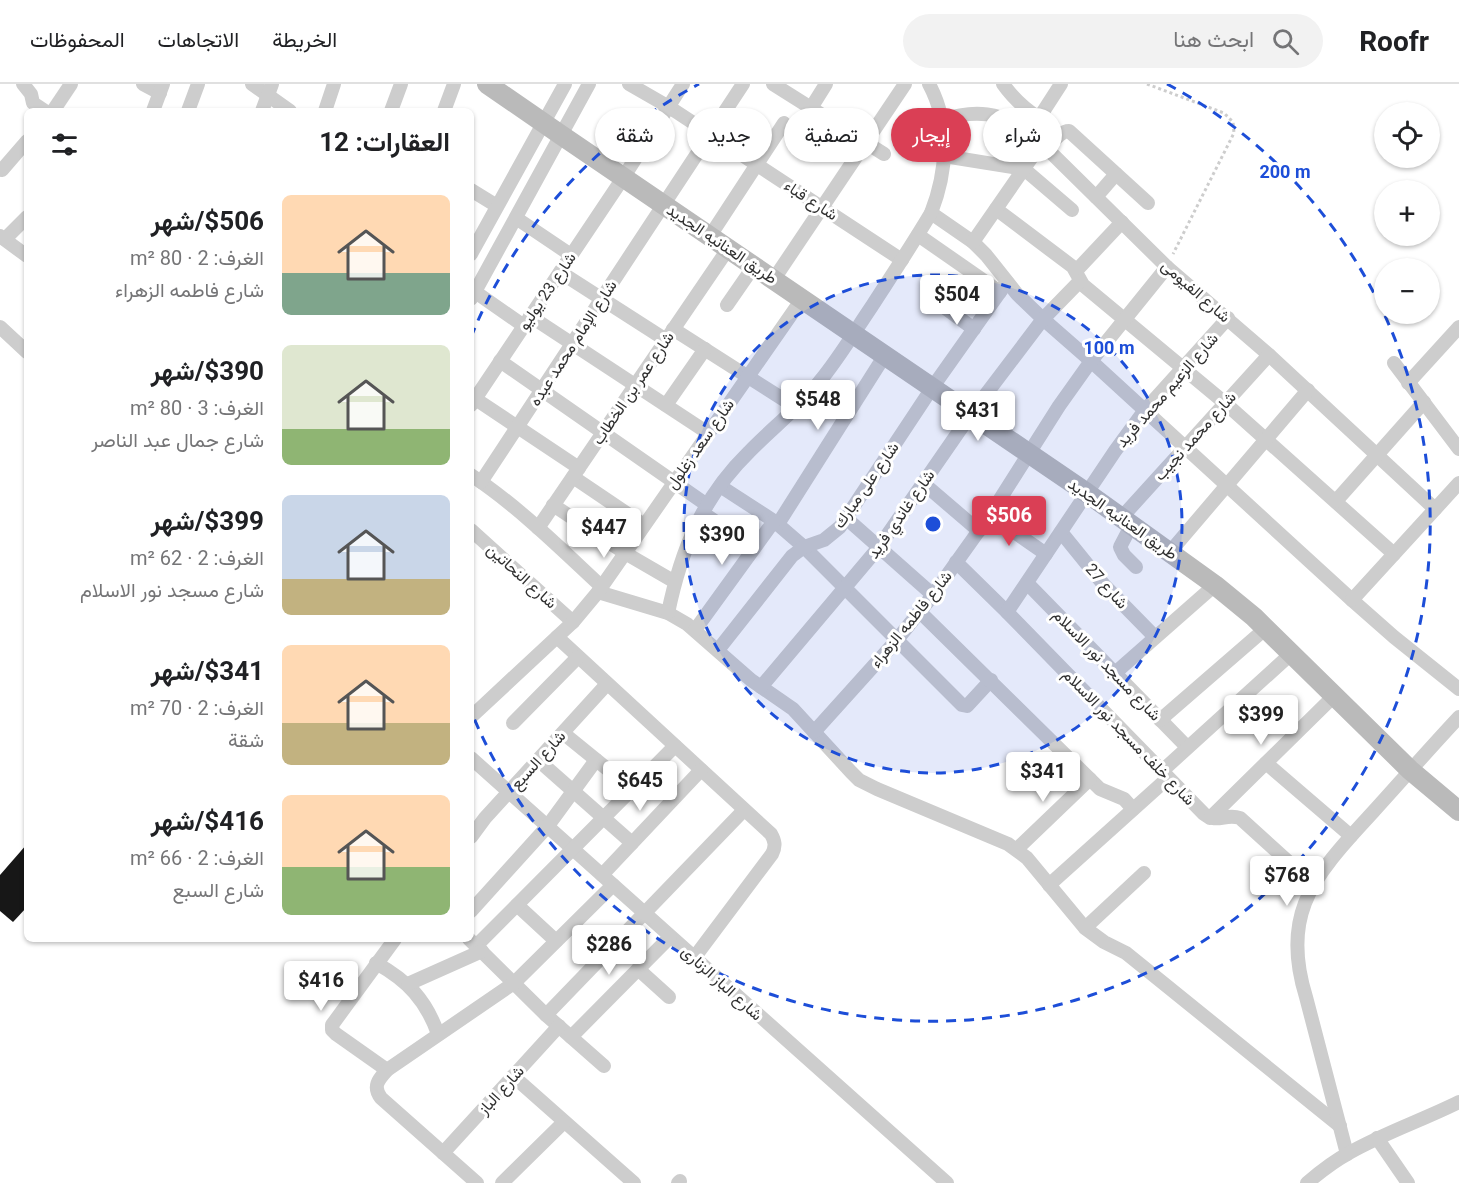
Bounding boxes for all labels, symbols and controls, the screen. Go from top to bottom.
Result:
search box [903,14,1323,68]
icon: search [1269,25,1302,58]
text: Roofr [1359,25,1429,58]
text: ابحث هنا [1173,27,1254,52]
text: المحفوظات [30,28,125,52]
text: الاتجاهات [158,28,239,52]
text: الخريطة [272,28,337,52]
map controls [1374,102,1440,324]
button: locate [1374,102,1440,168]
chip: شقة [595,108,675,162]
chip: جديد [687,108,772,162]
chip: تصفية [784,108,879,162]
chip: إيجار [891,108,971,162]
chip: شراء [983,108,1062,162]
text: العقارات: 12 [319,127,450,157]
icon: filters [48,128,81,161]
text: 200 m [1259,161,1311,182]
street label: شارع قباء [780,176,841,226]
button: + [1374,180,1440,246]
street label: طريق العنانيه الجديد [663,200,781,289]
text: $506/شهر [151,206,264,236]
icon: home [330,219,402,291]
text: الغرف: 2 · 80 m² [130,246,264,270]
street label: شارع 23 يوليو [514,249,582,335]
street label: شارع الفيومى [1156,256,1234,328]
button: − [1374,258,1440,324]
pin: $504 [921,275,993,326]
street label: شارع الإمام محمد عبده [525,277,622,411]
text: شارع فاطمه الزهراء [115,278,264,302]
text: $504 [934,282,980,306]
street label: شارع عمر بن الخطاب [588,328,680,449]
street label: شارع الزعيم محمد فريد [1112,329,1223,453]
text: 100 m [1083,337,1135,358]
text: $390/شهر [151,356,264,386]
icon: home [330,369,402,441]
pin: $548 [782,380,854,431]
text: $548 [795,387,841,411]
street label: شارع محمد نجيب [1150,388,1241,486]
pin: $431 [942,391,1014,442]
street label: شارع سعد زغلول [662,395,740,494]
text: الغرف: 3 · 80 m² [130,396,264,420]
text: $431 [955,398,1001,422]
text: شارع جمال عبد الناصر [91,428,264,452]
street label: شارع على مبارك [829,438,904,533]
street label: شارع غاندي فريد [863,466,942,564]
street label: طريق العنانيه الجديد [1064,474,1181,565]
pin: $506 [973,496,1045,547]
text: $506 [986,503,1032,527]
text: $399/شهر [151,506,264,536]
pin: $447 [568,508,640,559]
centre of rings [923,514,943,534]
text: $447 [581,515,627,539]
pin: $390 [686,515,758,566]
icon: home [330,519,402,591]
text: $390 [699,522,745,546]
street label: شارع النحاتين [482,540,561,614]
text: الغرف: 2 · 62 m² [130,546,264,570]
street label: شارع 27 [1080,560,1132,614]
street label: شارع فاطمه الزهراء [866,567,957,673]
text: شارع مسجد نور الاسلام [80,578,264,602]
street label: شارع مسجد نور الاسلام [1048,605,1165,726]
text: $341/شهر [151,656,264,686]
street label: شارع خلف مسجد نور الاسلام [1058,665,1199,810]
icon: home [330,669,402,741]
pin: $399 [1225,695,1297,746]
text: الغرف: 2 · 70 m² [130,696,264,720]
text: $399 [1238,702,1284,726]
street label: شارع السبع [506,726,571,795]
text: شقة [228,728,264,752]
pin: $341 [1007,752,1079,803]
text: $341 [1020,759,1066,783]
pin: $645 [604,761,676,812]
text: $645 [617,768,663,792]
text: $416/شهر [151,806,264,836]
icon: home [330,819,402,891]
text: الغرف: 2 · 66 m² [130,846,264,870]
pin: $768 [1251,856,1323,907]
text: $768 [1264,863,1310,887]
text: شارع السبع [173,878,264,902]
pin: $286 [573,925,645,976]
text: $286 [586,932,632,956]
street label: شارع الباز الزنارى [676,942,766,1026]
pin: $416 [285,961,357,1012]
text: $416 [298,968,344,992]
street label: شارع الباز [473,1061,530,1121]

